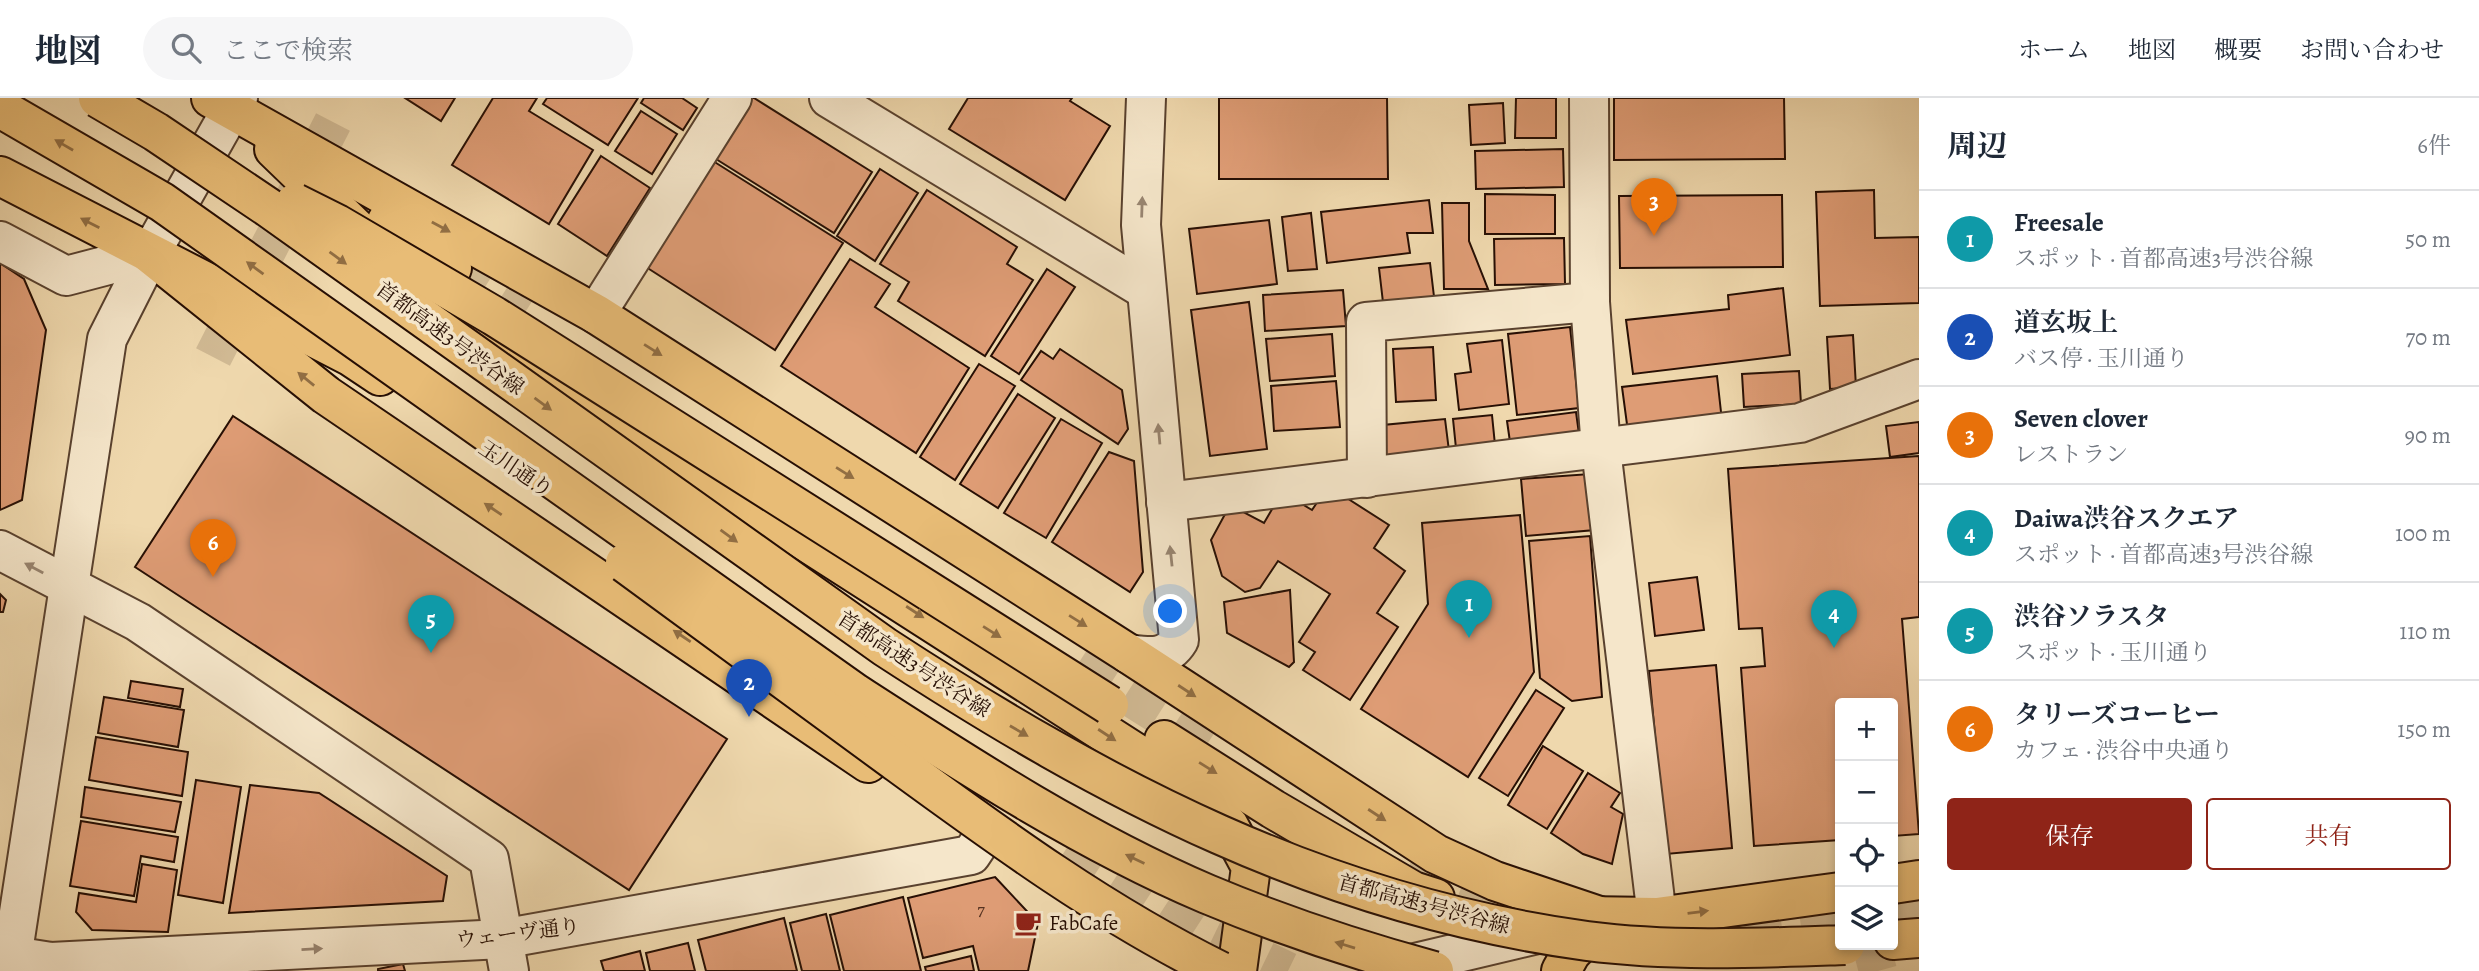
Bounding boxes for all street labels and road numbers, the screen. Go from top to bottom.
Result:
street label: 首都高速3号渋谷線 [370,275,530,401]
street label: 玉川通り [473,434,559,504]
street label: 首都高速3号渋谷線 [832,604,996,724]
street label: 首都高速3号渋谷線 [1335,868,1513,940]
street label: ウェーヴ通り [454,911,582,955]

